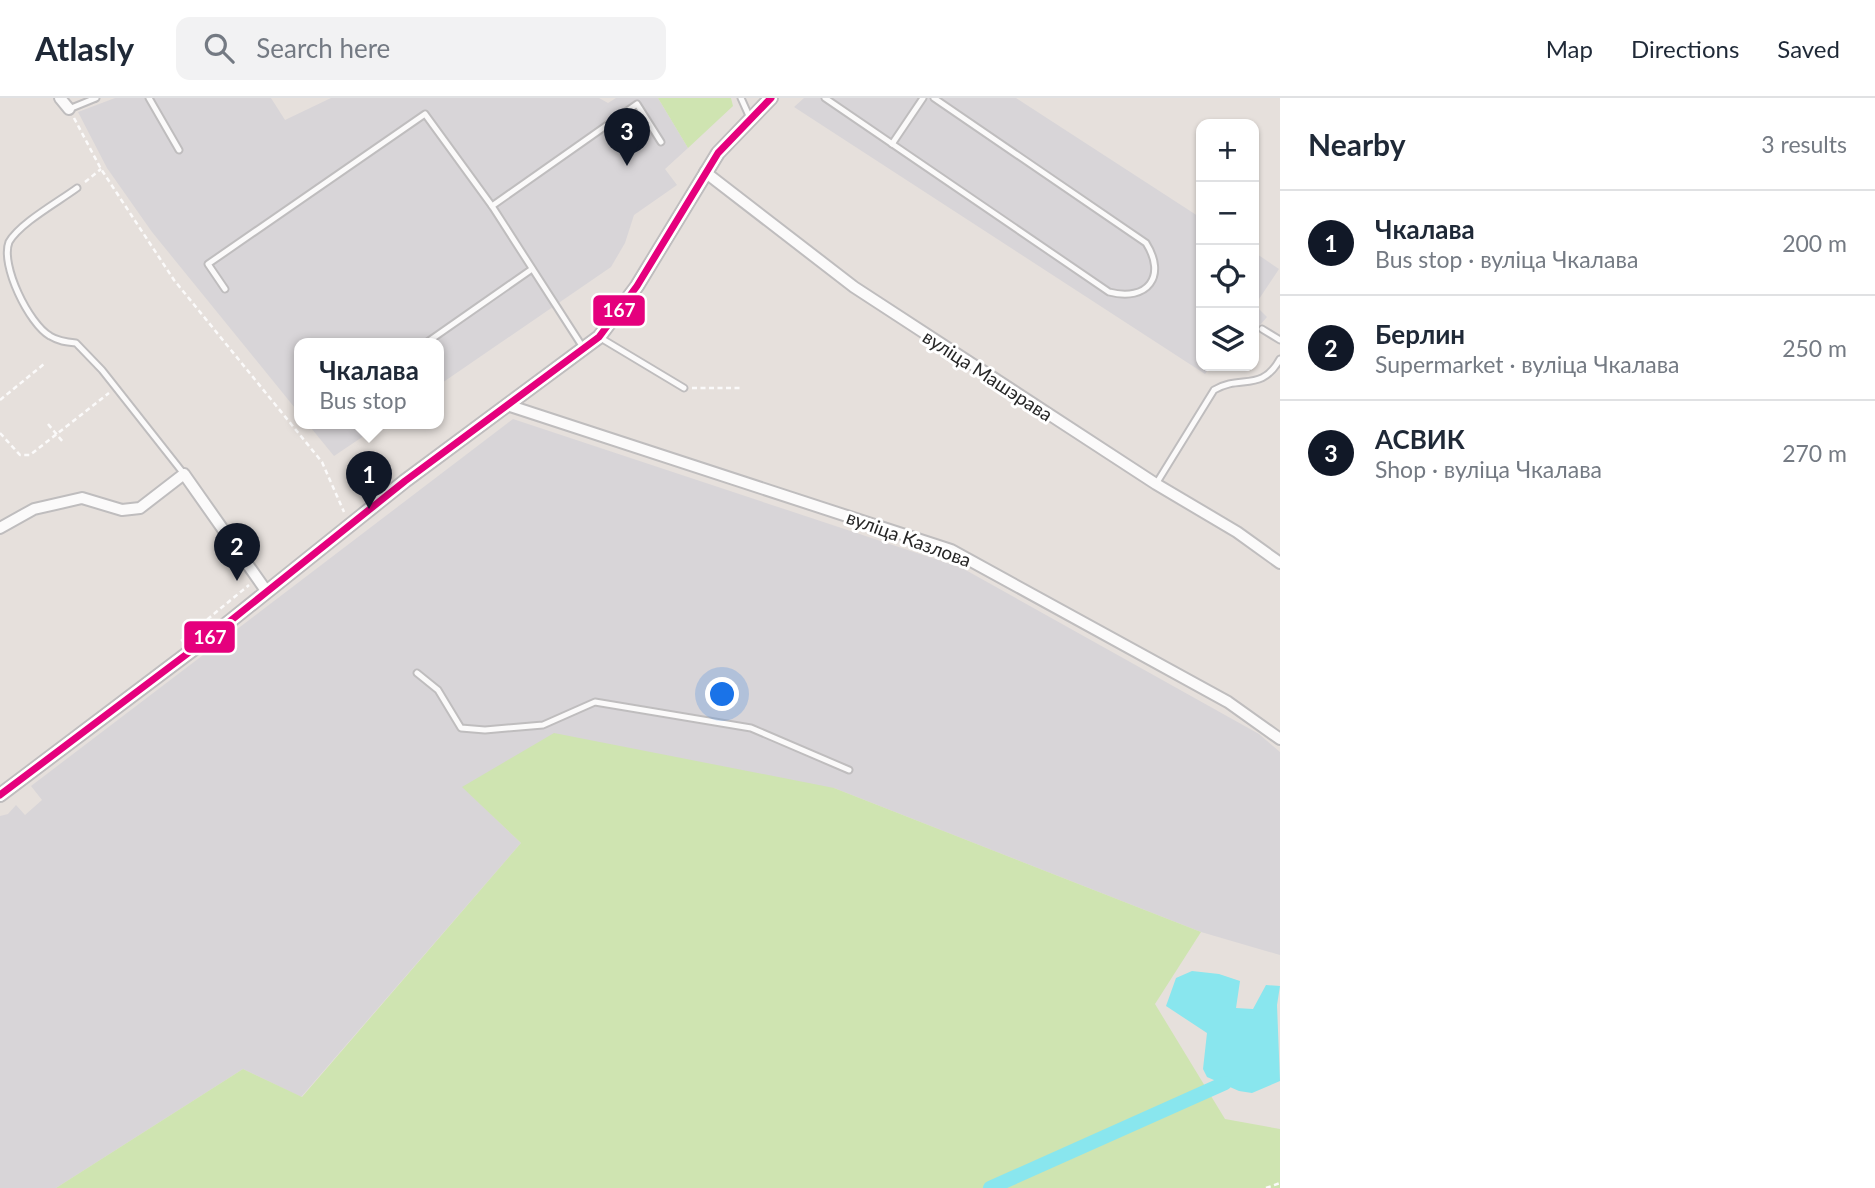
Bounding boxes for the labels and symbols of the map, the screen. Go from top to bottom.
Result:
pin: 3 [604,108,650,166]
line badge: 167 [592,294,646,327]
text: 167 [602,298,636,321]
street label: вуліца Машэрава [919,324,1057,426]
pin: 1 [346,451,392,509]
street label: вуліца Казлова [844,505,974,571]
pin: 2 [214,523,260,581]
line badge: 167 [183,620,236,654]
text: 167 [193,625,227,648]
your location [705,677,739,711]

